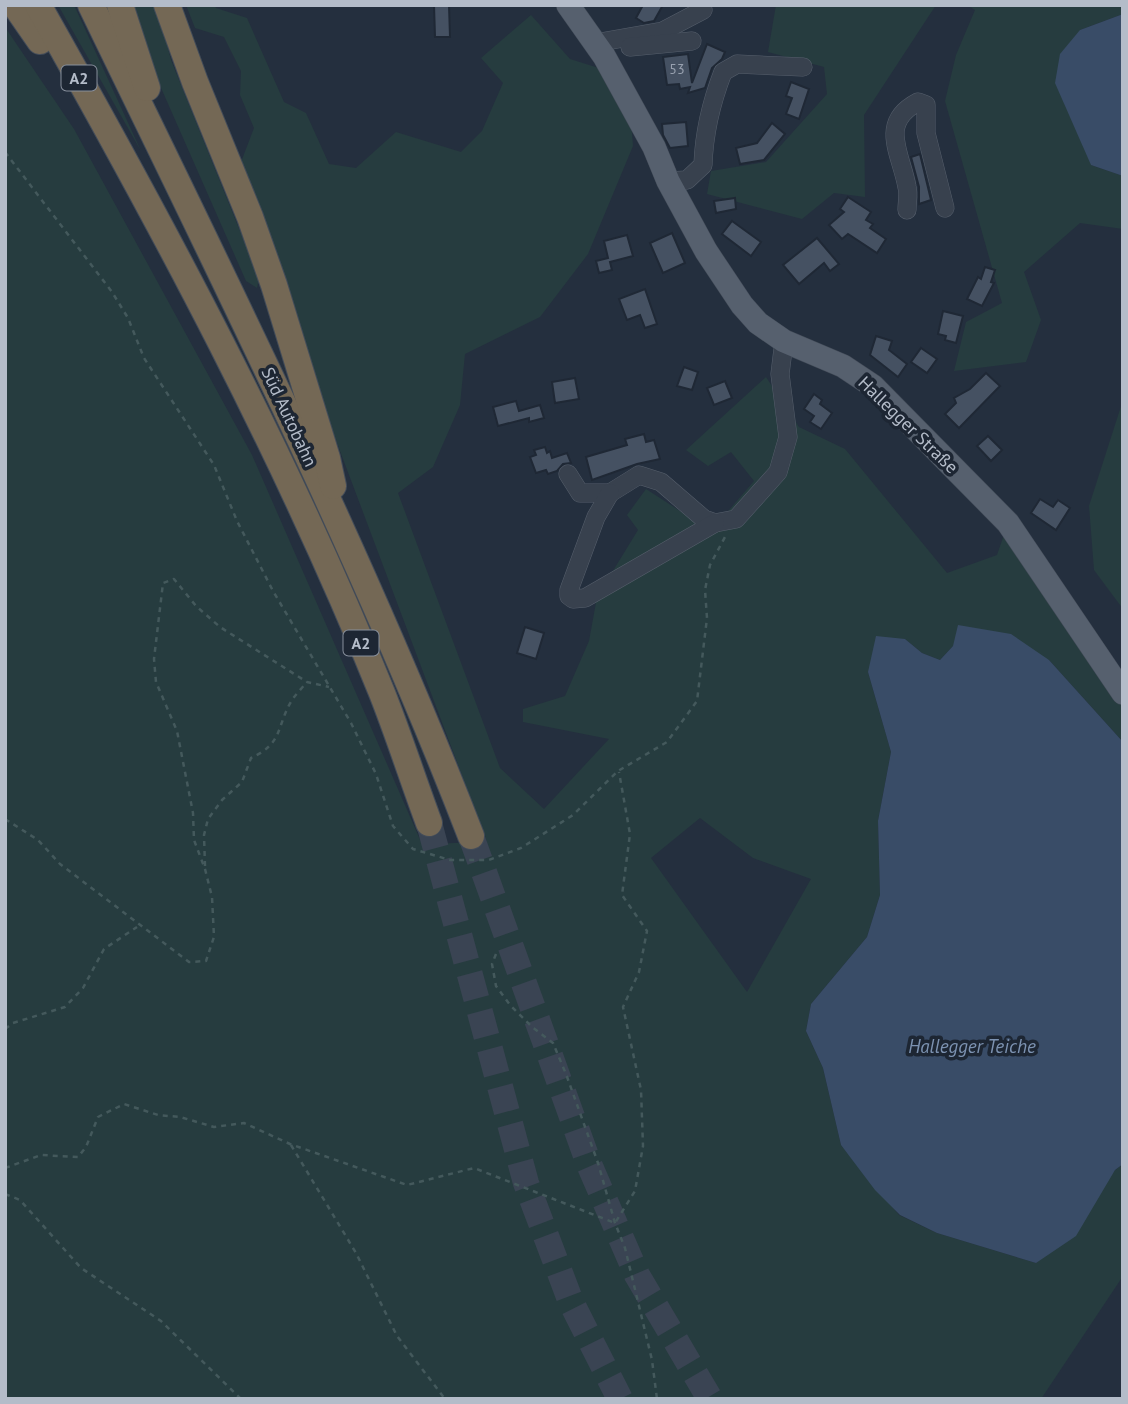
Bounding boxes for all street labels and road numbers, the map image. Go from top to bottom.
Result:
road number: A2 [62,66,96,90]
street label: Süd Autobahn [256,363,323,470]
street label: Hallegger Straße [853,371,963,478]
road number: A2 [344,630,378,656]

